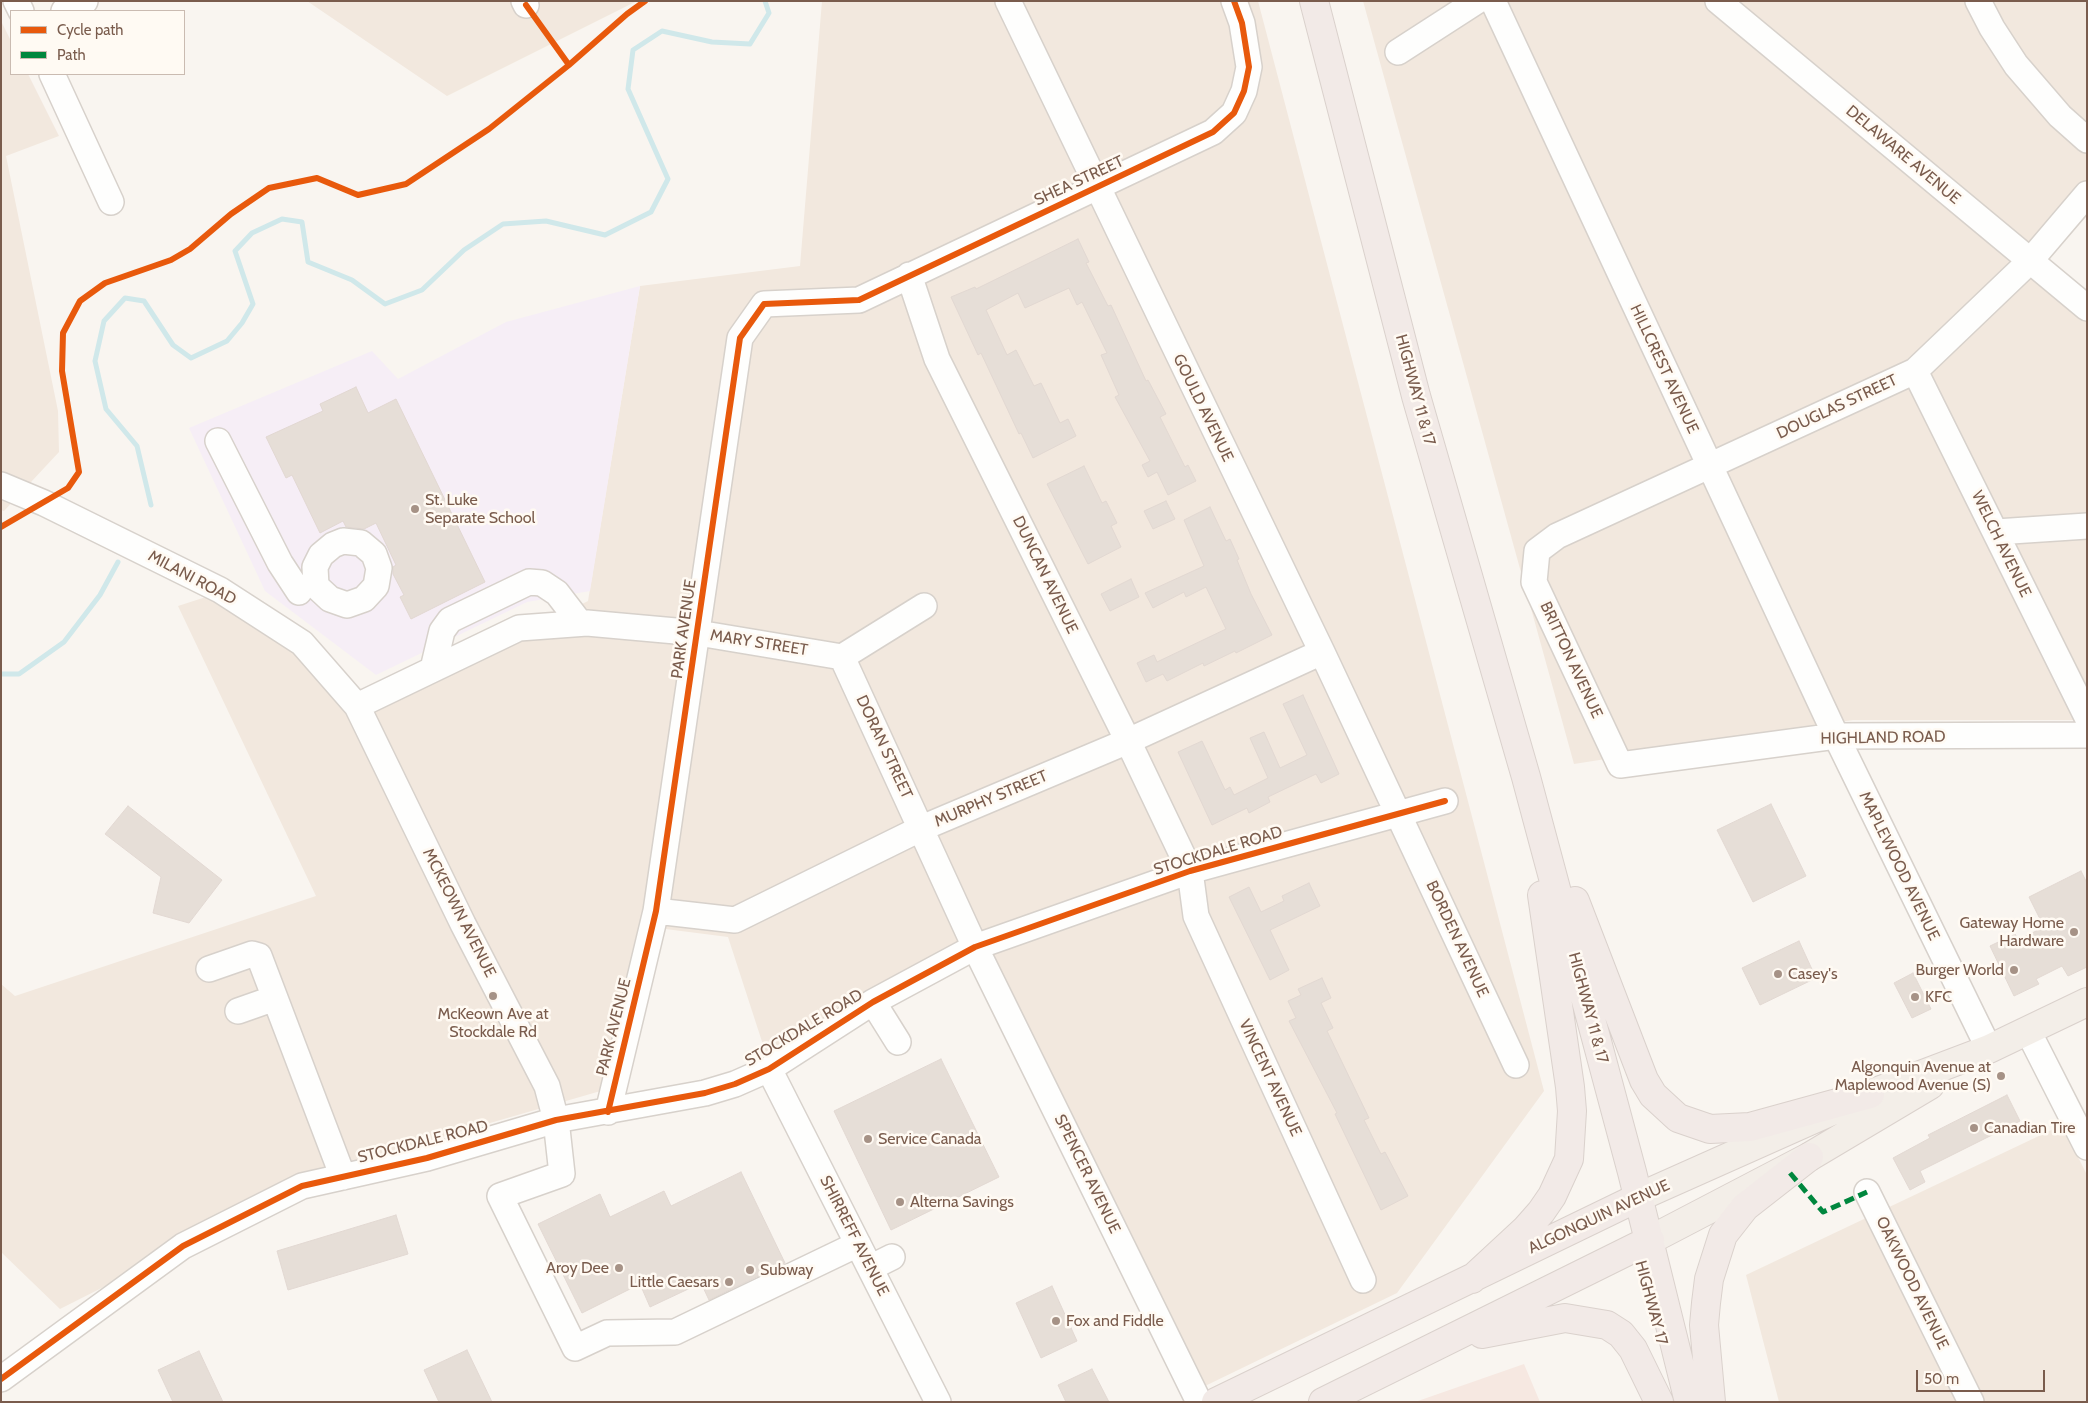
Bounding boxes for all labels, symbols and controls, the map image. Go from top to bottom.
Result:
legend [10,10,185,75]
text: Cycle path [57,21,123,39]
text: Path [57,46,86,64]
street label: DELAWARE AVENUE [1842,101,1964,209]
street label: SHEA STREET [1031,152,1127,210]
street label: HILLCREST AVENUE [1626,301,1702,437]
street label: HIGHWAY 11 & 17 [1391,332,1439,448]
street label: GOULD AVENUE [1169,351,1237,465]
street label: DOUGLAS STREET [1774,371,1900,443]
street label: WELCH AVENUE [1967,488,2035,600]
place label: St. Luke Separate School [425,490,535,528]
marker: St. Luke Separate School [409,503,421,515]
street label: DUNCAN AVENUE [1008,513,1082,637]
street label: MILANI ROAD [145,547,239,609]
street label: PARK AVENUE [668,578,700,680]
street label: BRITTON AVENUE [1536,599,1606,721]
street label: MARY STREET [709,626,809,660]
street label: DORAN STREET [852,692,916,802]
street label: HIGHLAND ROAD [1820,727,1946,749]
street label: MURPHY STREET [932,767,1050,831]
street label: MAPLEWOOD AVENUE [1855,788,1943,944]
street label: STOCKDALE ROAD [1151,822,1285,880]
street label: MCKEOWN AVENUE [418,845,500,981]
street label: BORDEN AVENUE [1422,878,1492,1000]
place label: Gateway Home Hardware [1960,913,2064,951]
marker: Gateway Home Hardware [2068,926,2080,938]
street label: HIGHWAY 11 & 17 [1564,950,1612,1066]
place label: Burger World [1915,960,2004,980]
place label: Casey's [1788,964,1838,984]
marker: Burger World [2008,964,2020,976]
marker: Casey's [1772,968,1784,980]
street label: PARK AVENUE [593,976,635,1078]
street label: STOCKDALE ROAD [742,985,866,1071]
place label: KFC [1925,987,1952,1007]
marker: McKeown Ave at Stockdale Rd [487,990,499,1002]
marker: KFC [1909,991,1921,1003]
place label: McKeown Ave at Stockdale Rd [437,1004,549,1042]
street label: VINCENT AVENUE [1235,1017,1305,1139]
place label: Algonquin Avenue at Maplewood Avenue (S) [1835,1057,1991,1095]
marker: Algonquin Avenue at Maplewood Avenue (S) [1995,1070,2007,1082]
street label: SPENCER AVENUE [1050,1111,1124,1237]
street label: STOCKDALE ROAD [356,1117,490,1167]
place label: Canadian Tire [1984,1118,2075,1138]
marker: Canadian Tire [1968,1122,1980,1134]
place label: Service Canada [878,1129,982,1149]
marker: Service Canada [862,1133,874,1145]
street label: SHIRREFF AVENUE [815,1173,893,1299]
street label: ALGONQUIN AVENUE [1525,1176,1673,1258]
place label: Alterna Savings [910,1192,1014,1212]
marker: Alterna Savings [894,1196,906,1208]
street label: OAKWOOD AVENUE [1872,1213,1952,1353]
place label: Aroy Dee [546,1258,609,1278]
street label: HIGHWAY 17 [1631,1259,1671,1347]
place label: Subway [760,1260,813,1280]
marker: Aroy Dee [613,1262,625,1274]
marker: Subway [744,1264,756,1276]
place label: Little Caesars [630,1272,719,1292]
marker: Little Caesars [723,1276,735,1288]
place label: Fox and Fiddle [1066,1311,1164,1331]
marker: Fox and Fiddle [1050,1315,1062,1327]
scale bar [1918,1360,2047,1392]
text: 50 m [1924,1370,1959,1388]

